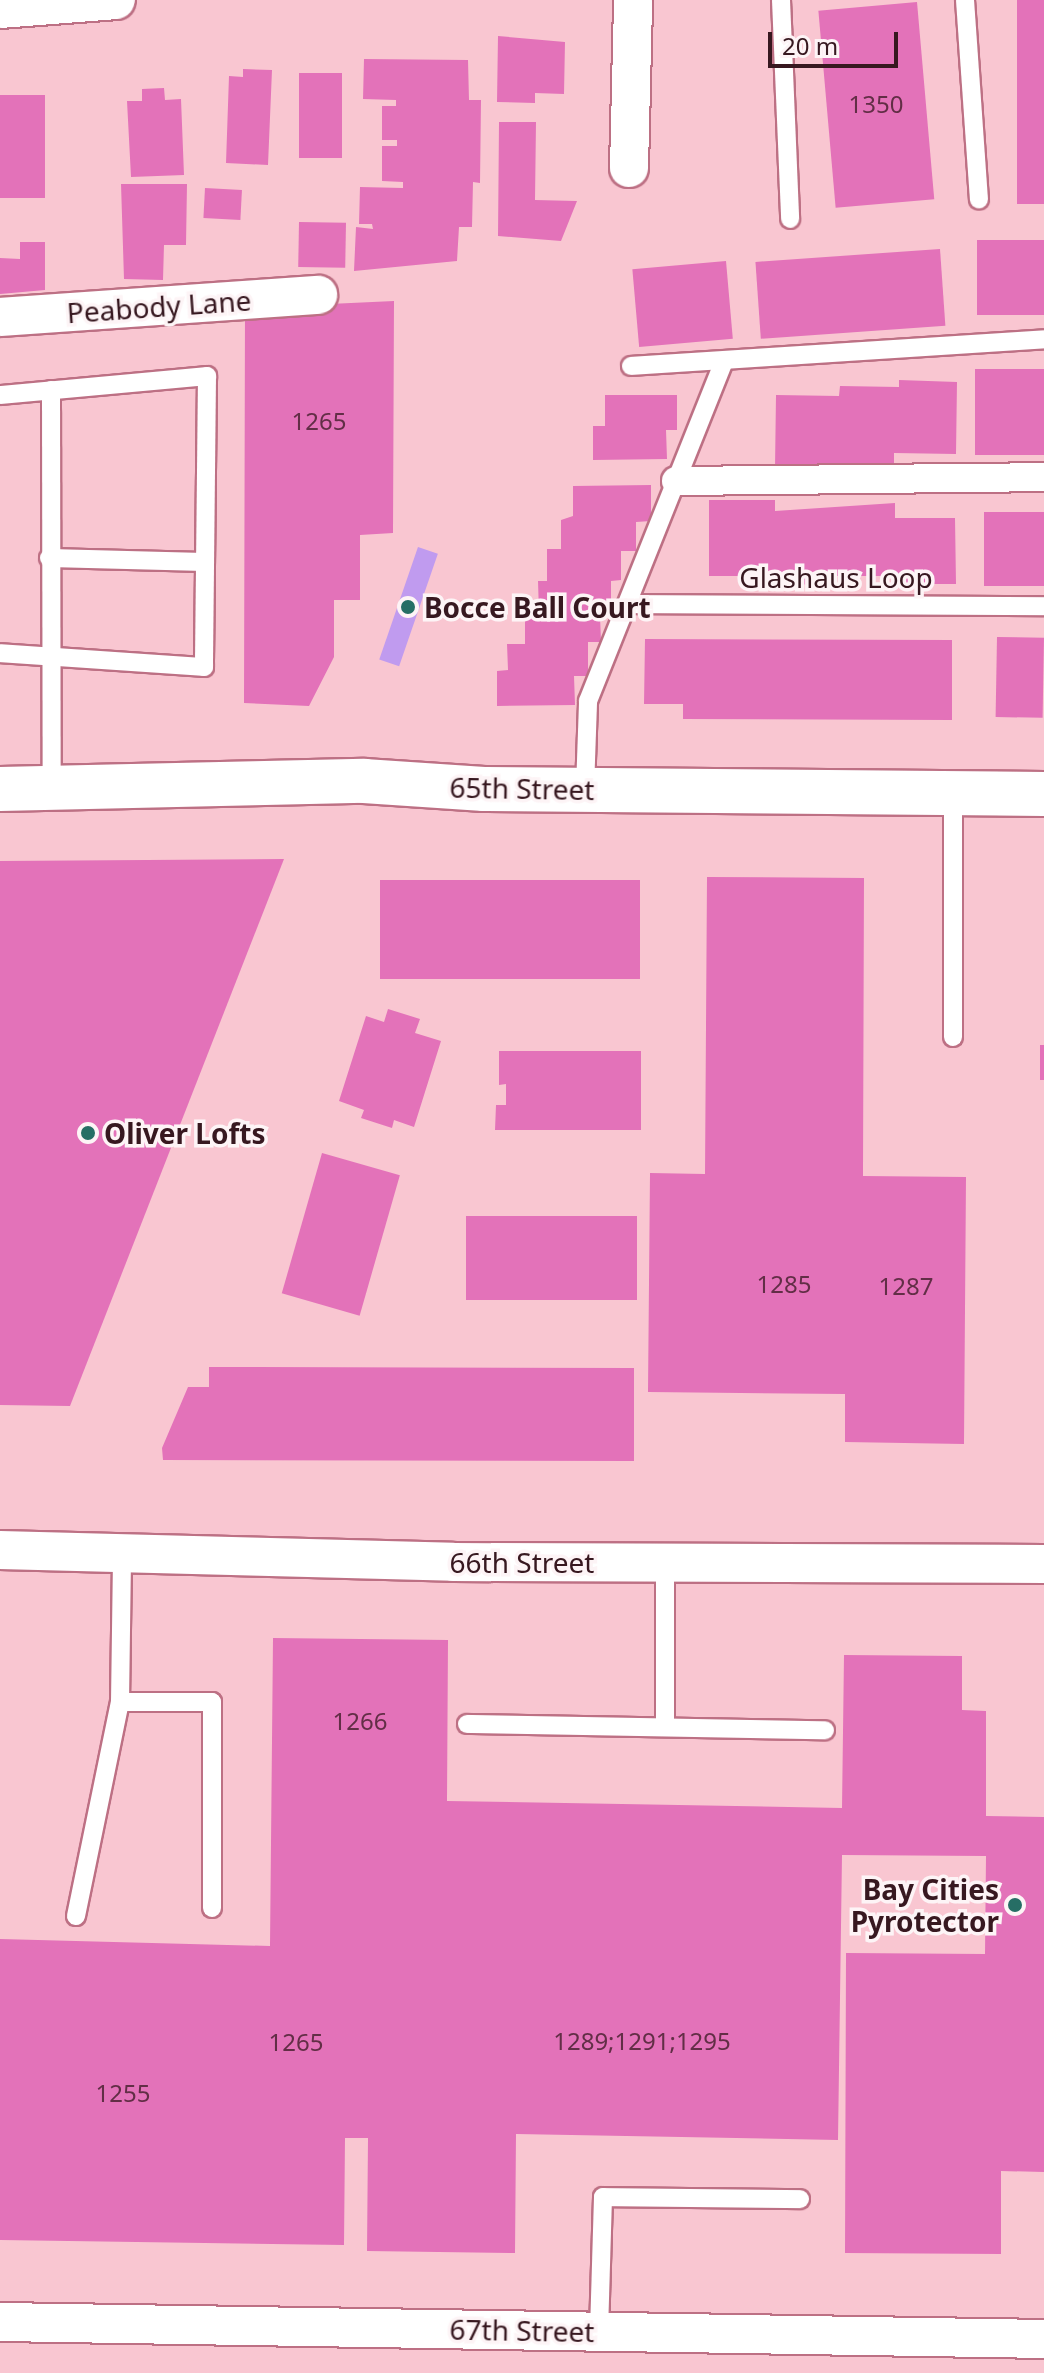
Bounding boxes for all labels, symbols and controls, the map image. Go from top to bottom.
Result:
scale bar [772,16,902,66]
text: 20 m [782,29,838,62]
house number: 1350 [849,90,903,118]
street label: Peabody Lane [66,283,252,329]
house number: 1265 [292,407,346,435]
street label: Glashaus Loop [739,560,933,594]
place label: Bocce Ball Court [424,590,651,624]
marker: Bocce Ball Court [399,598,417,616]
street label: 65th Street [449,770,595,806]
place label: Oliver Lofts [104,1116,266,1150]
marker: Oliver Lofts [79,1124,97,1142]
house number: 1285 [757,1270,811,1298]
house number: 1287 [879,1272,933,1300]
street label: 66th Street [450,1545,594,1579]
house number: 1266 [333,1707,387,1735]
place label: Bay Cities Pyrotector [851,1872,999,1938]
marker: Bay Cities Pyrotector [1006,1896,1024,1914]
house number: 1289;1291;1295 [553,2027,731,2055]
house number: 1265 [269,2028,323,2056]
house number: 1255 [96,2079,150,2107]
street label: 67th Street [449,2312,595,2348]

